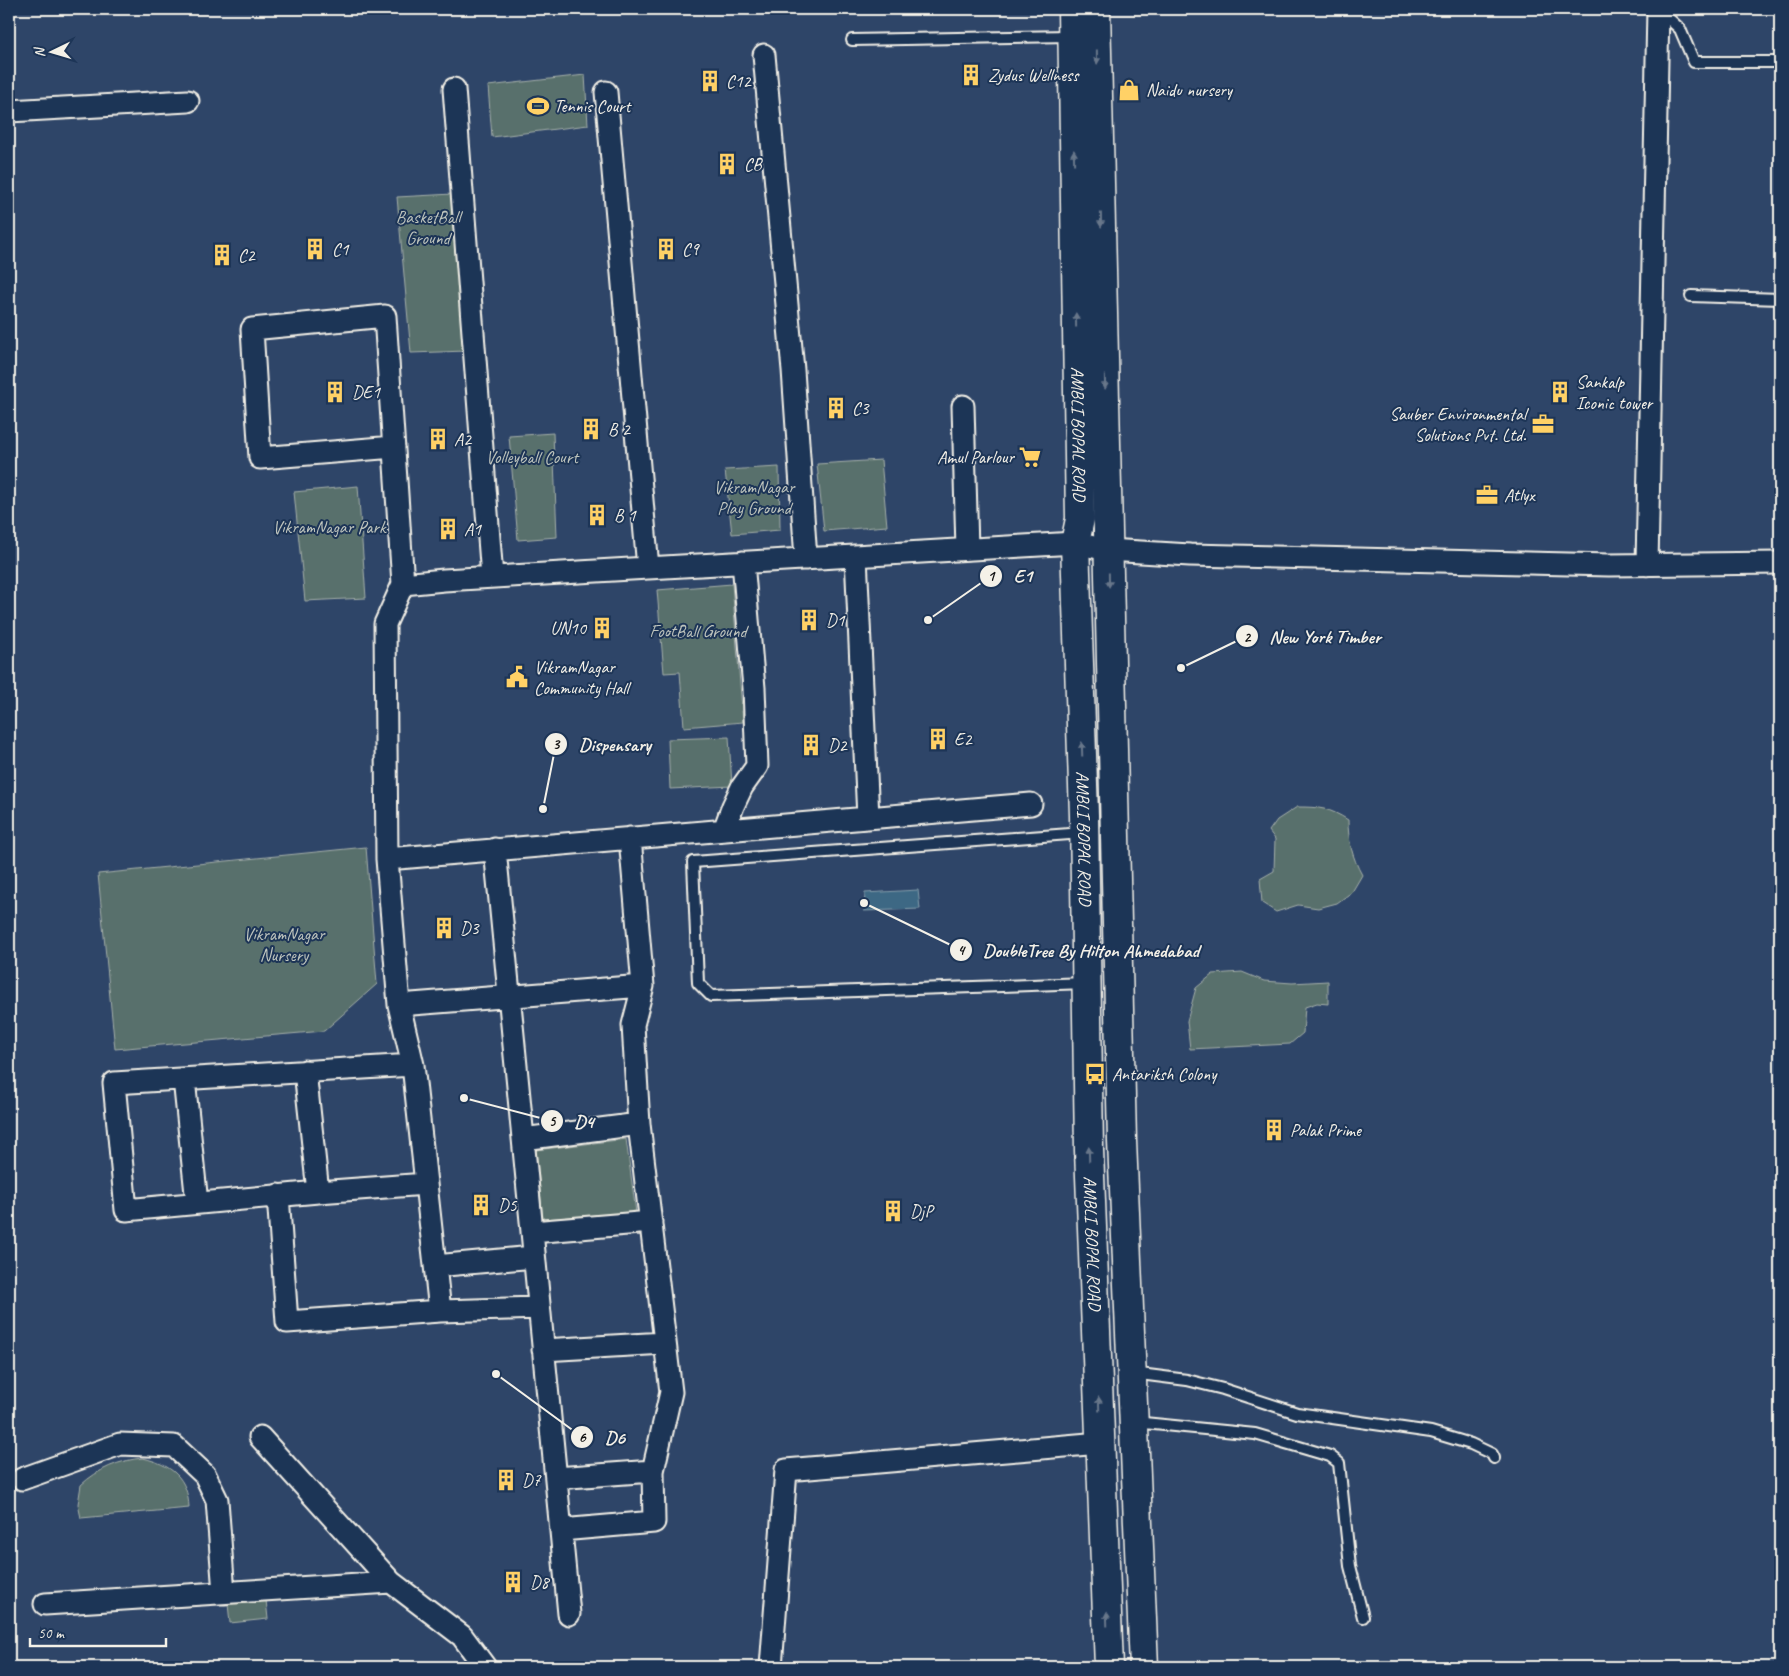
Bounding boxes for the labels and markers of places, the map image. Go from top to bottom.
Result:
building icon: Zydus Wellness [958,62,984,88]
place label: Zydus Wellness [988,64,1080,86]
building icon: C12 [697,68,723,94]
place label: C12 [726,70,753,92]
shop icon: Naidu nursery [1116,77,1142,103]
place label: Naidu nursery [1146,79,1234,101]
sports icon: Tennis Court [525,93,551,119]
place label: Tennis Court [554,95,633,117]
building icon: CB [714,151,740,177]
place label: CB [744,153,763,175]
building icon: C1 [302,236,328,262]
building icon: C9 [653,236,679,262]
place label: C1 [332,238,349,260]
place label: C9 [682,238,700,260]
building icon: C2 [209,242,235,268]
place label: C2 [238,244,256,266]
place label: Sankalp Iconic tower [1576,371,1654,414]
building icon: DE1 [322,379,348,405]
building icon: Sankalp Iconic tower [1547,379,1573,405]
place label: DE1 [352,381,381,403]
building icon: C3 [823,395,849,421]
place label: C3 [852,397,870,419]
place label: Sauber Environmental Solutions Pvt. Ltd. [1389,403,1529,446]
office icon: Sauber Environmental Solutions Pvt. Ltd. [1530,411,1556,437]
building icon: B 2 [578,416,604,442]
place label: B 2 [608,418,632,440]
building icon: A2 [425,426,451,452]
place label: A2 [454,428,473,450]
supermarket icon: Amul Parlour [1017,444,1043,470]
place label: Amul Parlour [937,446,1016,468]
office icon: Atlyx [1474,482,1500,508]
place label: Atlyx [1504,484,1536,506]
building icon: B 1 [584,502,610,528]
place label: B 1 [614,504,637,526]
building icon: A1 [435,516,461,542]
place label: A1 [464,518,482,540]
callout: E1 [979,559,1043,593]
building icon: D1 [796,607,822,633]
place label: D1 [826,609,845,631]
building icon: UN10 [589,615,615,641]
place label: UN10 [550,617,588,639]
callout: New York Timber [1234,619,1391,653]
place label: VikramNagar Community Hall [534,656,632,699]
public building icon: VikramNagar Community Hall [504,664,530,690]
building icon: E2 [925,726,951,752]
callout: Dispensary [544,727,661,761]
place label: E2 [954,728,974,750]
building icon: D2 [798,732,824,758]
place label: D2 [828,734,848,756]
building icon: D3 [431,915,457,941]
place label: D3 [460,917,480,939]
callout: DoubleTree By Hilton Ahmedabad [948,933,1210,967]
bus stop icon: Antariksh Colony [1082,1061,1108,1087]
place label: Antariksh Colony [1112,1063,1218,1085]
callout: D4 [539,1104,604,1138]
building icon: Palak Prime [1261,1117,1287,1143]
place label: Palak Prime [1290,1119,1362,1141]
building icon: D5 [468,1192,494,1218]
place label: D5 [498,1194,517,1216]
building icon: DjP [880,1198,906,1224]
place label: DjP [910,1200,935,1222]
callout: D6 [570,1420,635,1454]
building icon: D7 [493,1467,519,1493]
place label: D7 [522,1469,541,1491]
building icon: D8 [500,1569,526,1595]
place label: D8 [530,1571,550,1593]

